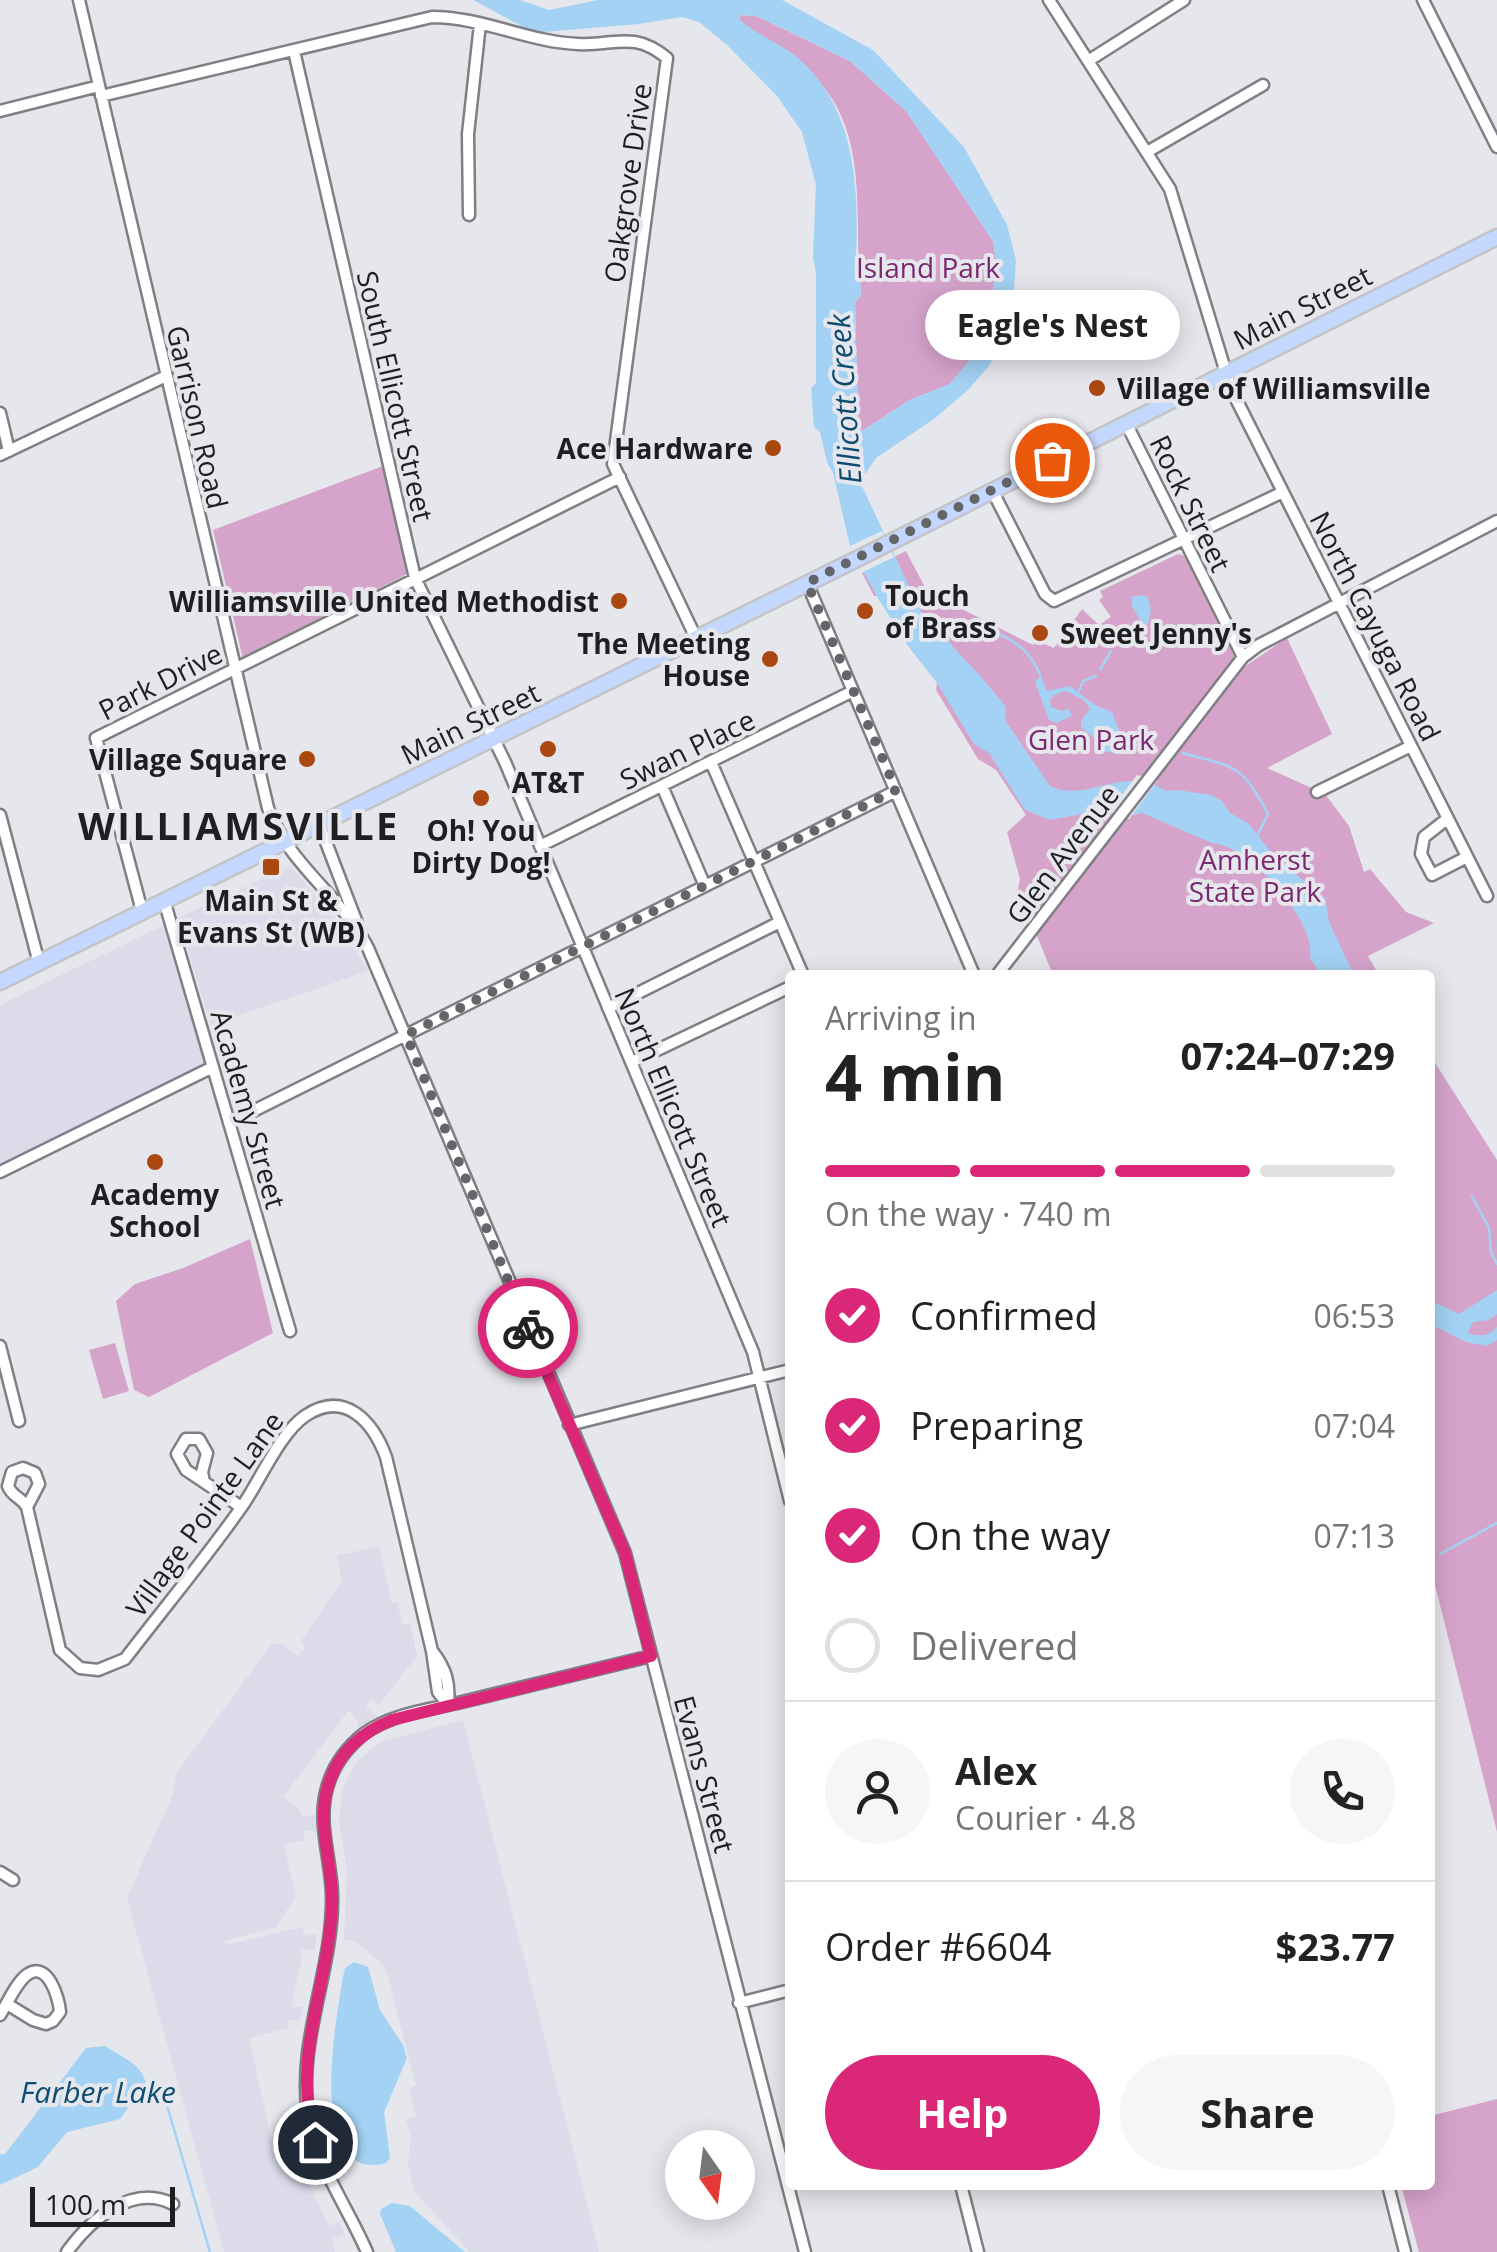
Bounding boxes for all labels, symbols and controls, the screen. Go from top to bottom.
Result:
street label: Oakgrove Drive [594,81,660,285]
park label: Island Park [856,248,1000,286]
street label: Main Street [1226,256,1378,358]
street label: South Ellicott Street [349,267,443,525]
callout: Eagle's Nest [924,290,1180,360]
text: Eagle's Nest [957,303,1148,346]
water label: Ellicott Creek [818,311,870,485]
street label: Garrison Road [158,321,238,513]
place label: Village of Williamsville [1117,369,1431,407]
marker: Village of Williamsville [1086,377,1108,399]
pin [1010,418,1095,503]
street label: Rock Street [1142,428,1240,578]
place label: Ace Hardware [557,429,753,467]
icon: bag [1025,433,1080,488]
marker: Ace Hardware [762,437,784,459]
street label: North Cayuga Road [1302,505,1450,747]
place label: Touch of Brass [885,576,997,646]
place label: Williamsville United Methodist [169,582,599,620]
marker: Williamsville United Methodist [608,590,630,612]
marker: Touch of Brass [854,600,876,622]
place label: Sweet Jenny's [1060,614,1252,652]
marker: Sweet Jenny's [1029,622,1051,644]
place label: The Meeting House [577,624,750,694]
street label: Park Drive [92,634,228,728]
marker: The Meeting House [759,648,781,670]
street label: Main Street [394,673,546,773]
street label: Swan Place [613,700,761,798]
park label: Glen Park [1028,720,1154,758]
marker: AT&T [537,738,559,760]
place label: Village Square [89,740,287,778]
marker: Village Square [296,748,318,770]
place label: AT&T [512,763,584,801]
street label: Glen Avenue [997,777,1127,931]
marker: Oh! You Dirty Dog! [470,787,492,809]
district label: WILLIAMSVILLE [78,799,400,851]
place label: Oh! You Dirty Dog! [411,811,551,881]
park label: Amherst State Park [1189,840,1321,910]
marker: Main St & Evans St (WB) [260,856,282,878]
place label: Main St & Evans St (WB) [177,881,365,951]
street label: North Ellicott Street [606,982,742,1232]
text: Arriving in [825,996,977,1039]
street label: Academy Street [202,1005,296,1213]
text: 07:24–07:29 [1181,1029,1395,1081]
text: 4 min [825,1032,1005,1120]
marker: Academy School [144,1151,166,1173]
place label: Academy School [91,1175,219,1245]
text: On the way · 740 m [825,1192,1112,1235]
courier [478,1278,578,1378]
icon: check [825,1288,880,1343]
text: Confirmed [910,1289,1098,1341]
text: 06:53 [1313,1294,1395,1337]
icon: bike [501,1301,556,1356]
icon: check [825,1398,880,1453]
text: Preparing [910,1399,1083,1451]
street label: Village Pointe Lane [116,1403,292,1625]
text: 07:04 [1313,1404,1395,1447]
icon: check [825,1508,880,1563]
text: On the way [910,1509,1110,1561]
text: 07:13 [1313,1514,1395,1557]
text: Delivered [910,1619,1079,1671]
street label: Evans Street [666,1691,744,1857]
button: person [825,1739,930,1844]
button: phone [1290,1739,1395,1844]
text: Alex [955,1744,1037,1796]
text: Courier · 4.8 [955,1796,1136,1839]
text: Order #6604 [825,1920,1052,1972]
text: $23.77 [1276,1920,1395,1972]
button: Help [825,2055,1100,2170]
button: Share [1120,2055,1395,2170]
water label: Farber Lake [20,2071,176,2112]
pin [273,2100,358,2185]
icon: home [288,2115,343,2170]
north arrow [665,2130,755,2220]
map controls [665,2130,755,2220]
scale bar [30,2182,175,2226]
text: 100 m [45,2185,126,2223]

